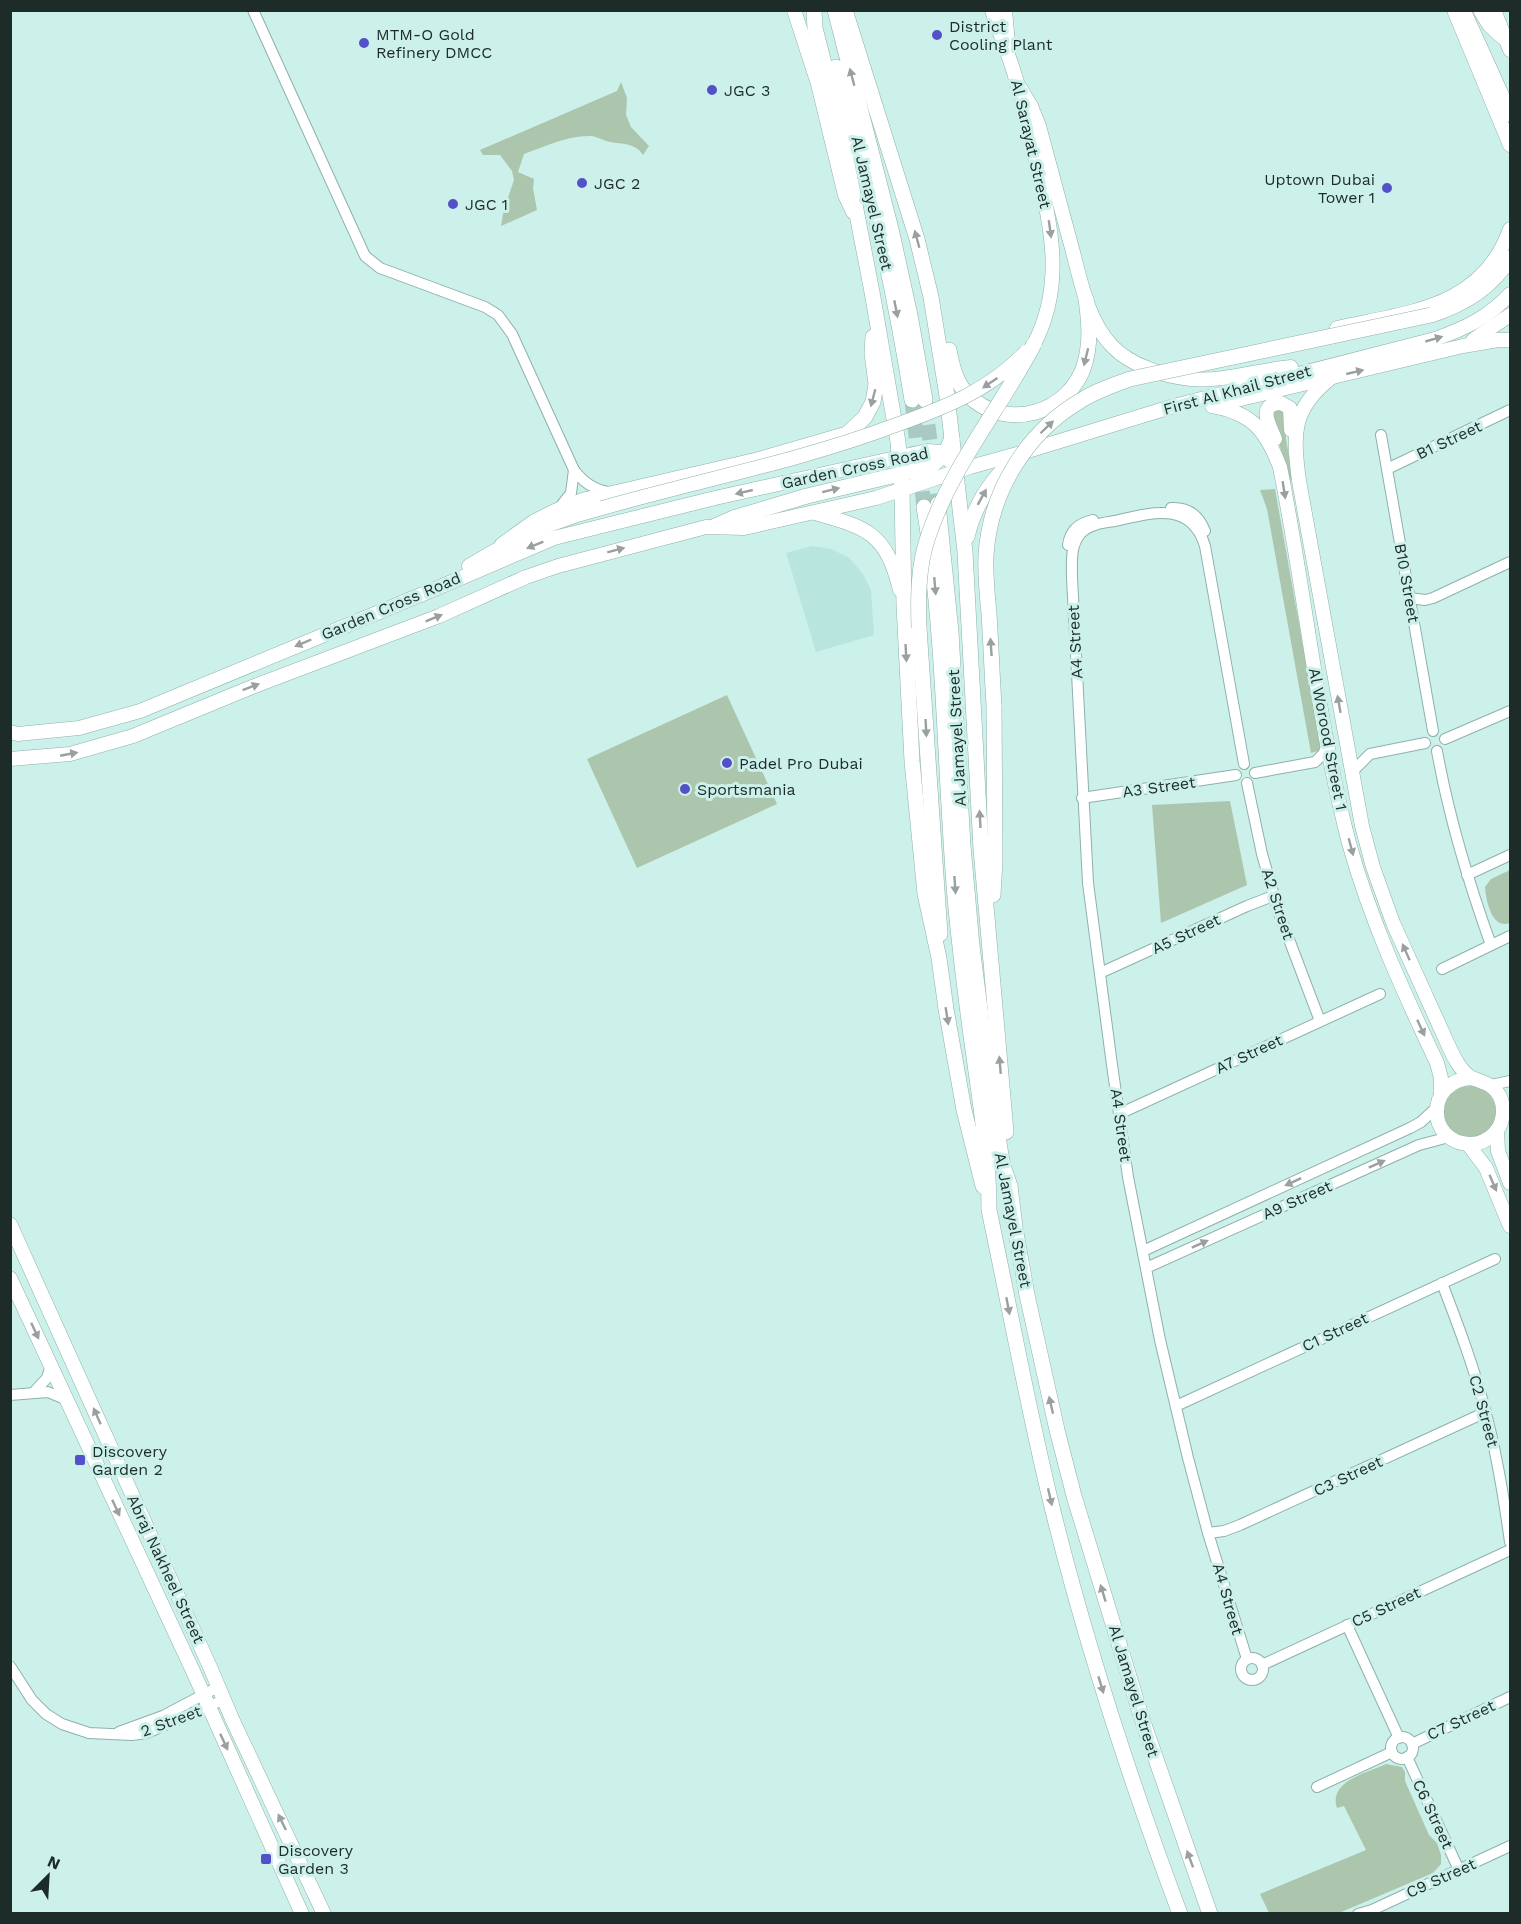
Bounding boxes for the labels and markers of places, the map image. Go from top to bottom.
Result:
place label: District Cooling Plant [949,17,1053,54]
place label: MTM-O Gold Refinery DMCC [376,25,492,62]
marker: District Cooling Plant [930,28,944,42]
marker: MTM-O Gold Refinery DMCC [357,36,371,50]
place label: JGC 3 [724,81,770,100]
marker: JGC 3 [705,83,719,97]
place label: Uptown Dubai Tower 1 [1264,170,1375,207]
place label: JGC 2 [594,174,640,193]
marker: JGC 2 [575,176,589,190]
marker: Uptown Dubai Tower 1 [1380,181,1394,195]
place label: JGC 1 [465,195,508,214]
marker: JGC 1 [446,197,460,211]
place label: Padel Pro Dubai [739,754,863,773]
marker: Padel Pro Dubai [720,756,734,770]
place label: Sportsmania [697,780,796,799]
marker: Sportsmania [678,782,692,796]
place label: Discovery Garden 2 [92,1442,168,1479]
marker: Discovery Garden 2 [73,1453,87,1467]
place label: Discovery Garden 3 [278,1841,354,1878]
marker: Discovery Garden 3 [259,1852,273,1866]

